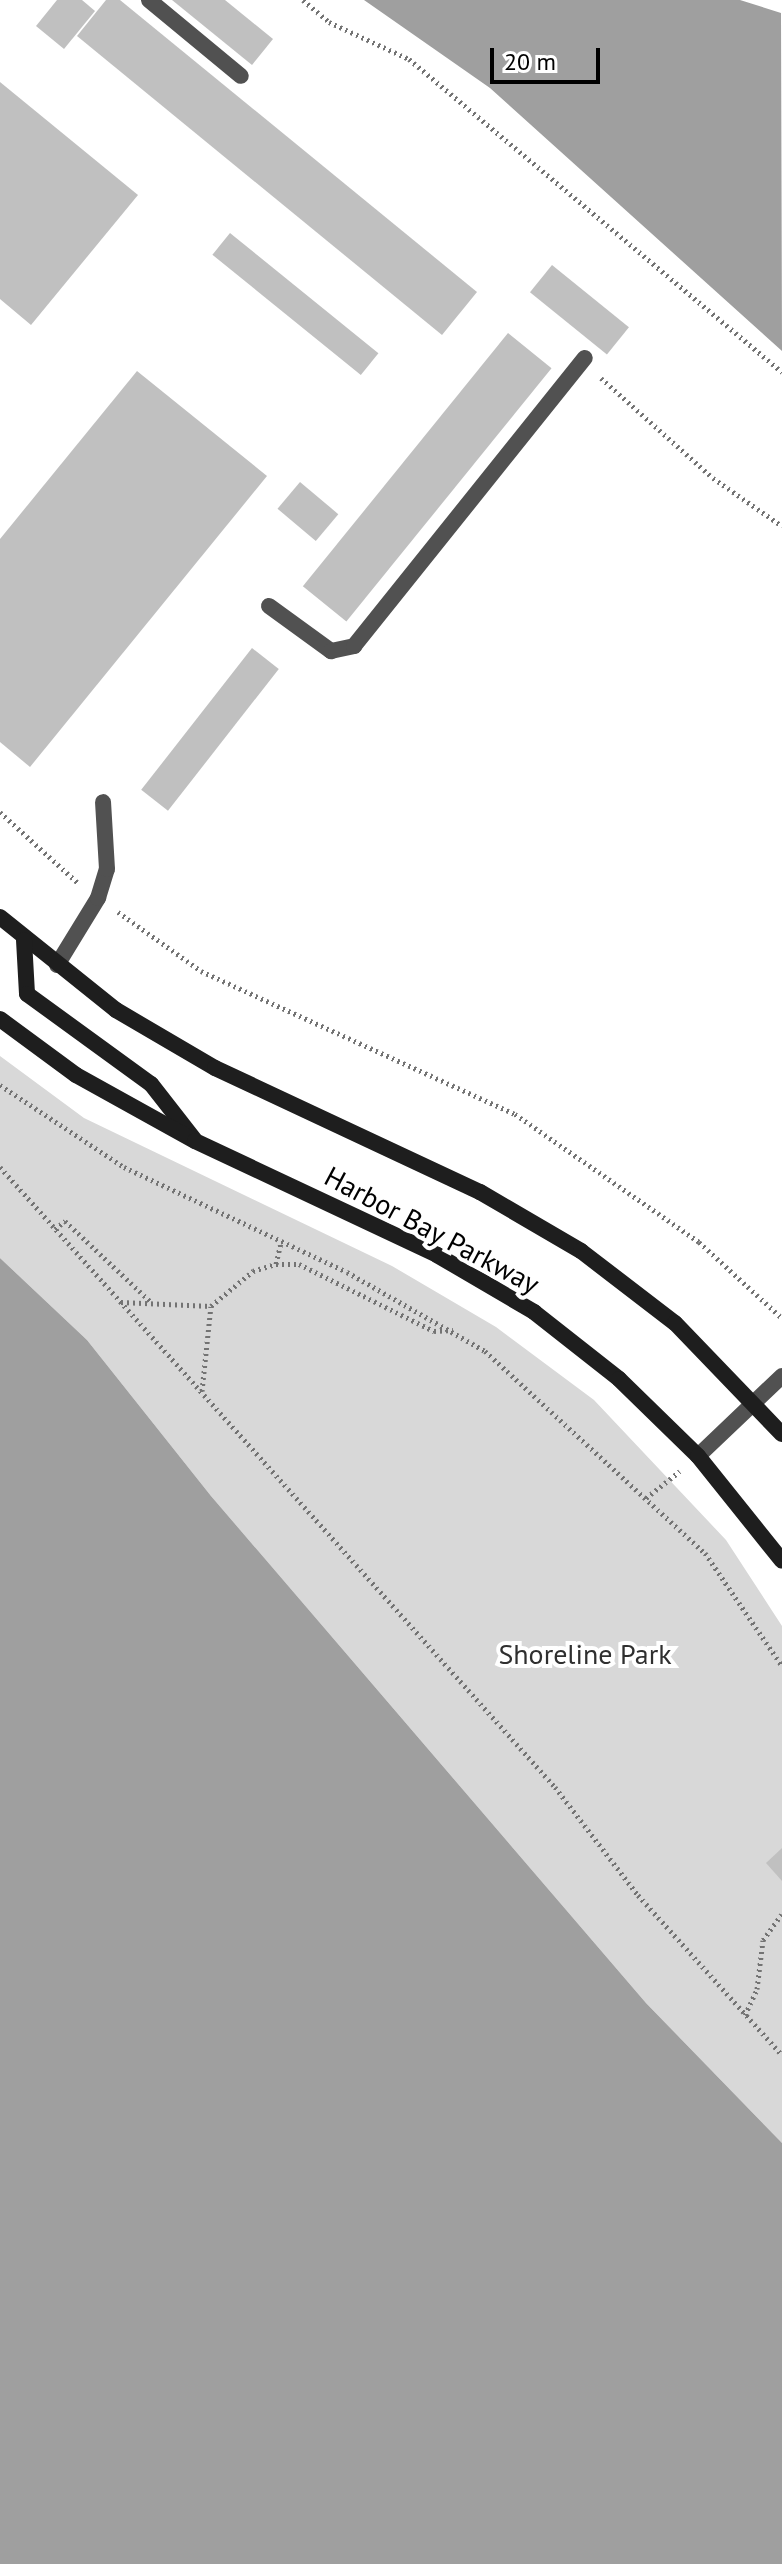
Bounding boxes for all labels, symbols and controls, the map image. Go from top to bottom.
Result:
scale bar [494,32,604,82]
text: 20 m [504,46,556,77]
street label: Harbor Bay Parkway [319,1159,545,1301]
park label: Shoreline Park [498,1637,672,1671]

